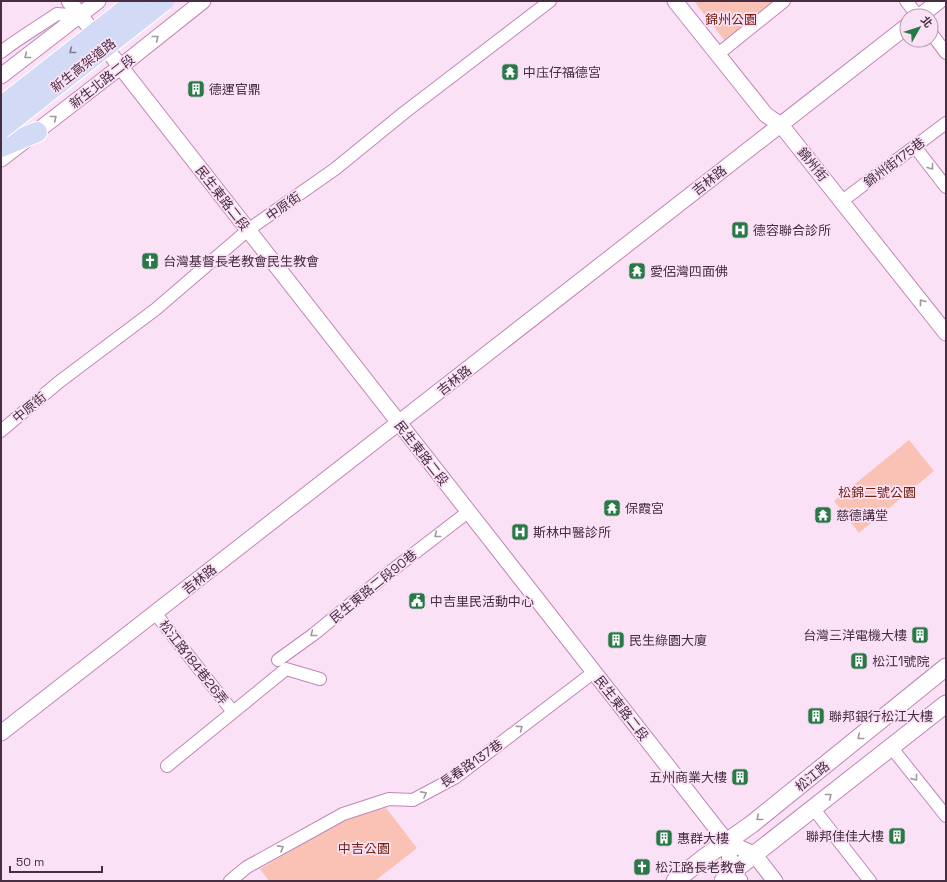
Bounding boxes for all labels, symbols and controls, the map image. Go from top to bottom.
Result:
north arrow [899,8,939,48]
park label: 錦州公園 [705,11,757,28]
text: 北 [918,13,936,30]
street label: 新生高架道路 [47,35,119,96]
one-way arrow [152,36,159,43]
one-way arrow [70,46,77,53]
street label: 新生北路二段 [66,51,138,112]
one-way arrow [24,52,31,59]
temple icon: 中庒仔福德宮 [500,62,520,82]
place label: 中庒仔福德宮 [523,64,601,81]
building icon: 德運官鼎 [186,79,206,99]
place label: 德運官鼎 [209,81,261,98]
one-way arrow [49,116,56,123]
street label: 錦州街175巷 [860,134,928,191]
street label: 錦州街 [794,144,831,185]
street label: 民生東路二段 [192,162,253,234]
street label: 吉林路 [689,162,730,199]
one-way arrow [926,162,933,169]
street label: 中原街 [262,188,304,225]
hospital icon: 德容聯合診所 [730,220,750,240]
place label: 德容聯合診所 [753,222,831,239]
church icon: 台灣基督長老教會民生教會 [140,251,160,271]
place label: 台灣基督長老教會民生教會 [163,253,319,270]
temple icon: 愛侶灣四面佛 [627,261,647,281]
place label: 愛侶灣四面佛 [650,263,728,280]
one-way arrow [920,299,927,306]
street label: 吉林路 [434,362,475,399]
street label: 中原街 [9,388,50,426]
street label: 民生東路二段 [391,417,452,489]
park label: 松錦二號公園 [838,484,916,501]
temple icon: 保霞宮 [602,498,622,518]
place label: 保霞宮 [625,500,664,517]
temple icon: 慈德講堂 [813,505,833,525]
place label: 慈德講堂 [836,507,888,524]
hospital icon: 斯林中醫診所 [510,522,530,542]
place label: 斯林中醫診所 [533,524,611,541]
one-way arrow [435,531,442,538]
street label: 民生東路二段90巷 [326,546,420,627]
street label: 吉林路 [179,561,220,598]
public building icon: 中吉里民活動中心 [407,591,427,611]
place label: 中吉里民活動中心 [430,593,534,610]
street label: 松江路184巷26弄 [155,617,232,708]
building icon: 台灣三洋電機大樓 [910,625,930,645]
place label: 台灣三洋電機大樓 [803,627,907,644]
one-way arrow [311,629,318,636]
building icon: 民生綠園大廈 [606,630,626,650]
place label: 民生綠園大廈 [629,632,707,649]
building icon: 松江1號院 [849,651,869,671]
place label: 松江1號院 [872,653,929,670]
street label: 民生東路二段 [591,672,652,744]
building icon: 聯邦銀行松江大樓 [806,706,826,726]
place label: 聯邦銀行松江大樓 [829,708,933,725]
one-way arrow [516,725,523,733]
one-way arrow [858,732,865,739]
street label: 長春路137巷 [437,736,506,791]
street label: 松江路 [792,758,833,795]
building icon: 五州商業大樓 [730,767,750,787]
place label: 五州商業大樓 [649,769,727,786]
one-way arrow [911,773,918,780]
one-way arrow [420,791,427,799]
one-way arrow [825,793,832,800]
one-way arrow [757,814,764,821]
building icon: 聯邦佳佳大樓 [887,826,907,846]
building icon: 惠群大樓 [654,828,674,848]
place label: 聯邦佳佳大樓 [806,828,884,845]
place label: 惠群大樓 [677,830,729,847]
park label: 中吉公園 [338,840,390,857]
one-way arrow [277,846,284,853]
scale bar [10,848,102,874]
text: 50 m [16,854,44,870]
church icon: 松江路長老教會 [632,857,652,877]
place label: 松江路長老教會 [655,859,746,876]

